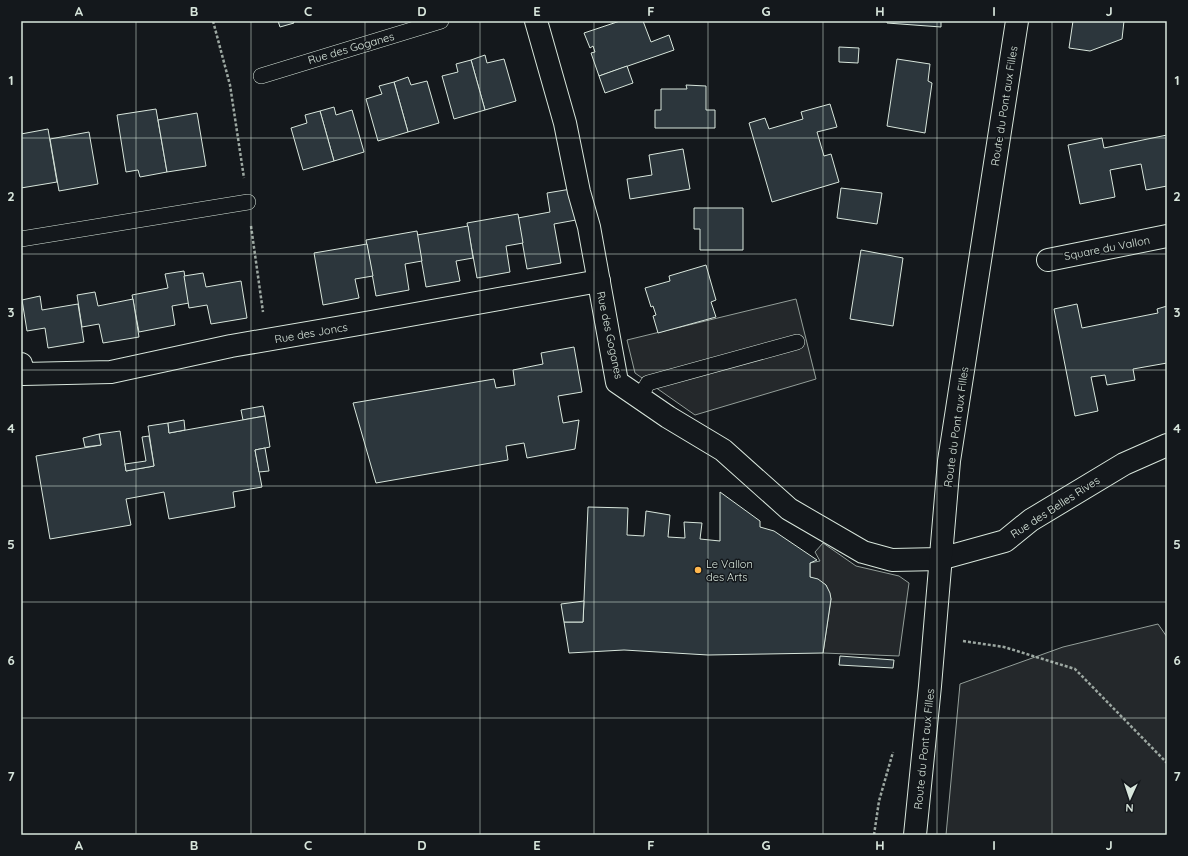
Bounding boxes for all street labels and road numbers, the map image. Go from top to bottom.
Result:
street label: Rue des Goganes [306,29,396,67]
street label: Route du Pont aux Filles [988,45,1020,167]
street label: Square du Vallon [1063,233,1151,263]
street label: Rue des Goganes [594,290,626,380]
street label: Rue des Joncs [273,320,349,346]
street label: Route du Pont aux Filles [941,366,971,488]
street label: Rue des Belles Rives [1008,473,1102,541]
street label: Route du Pont aux Filles [911,688,937,810]

